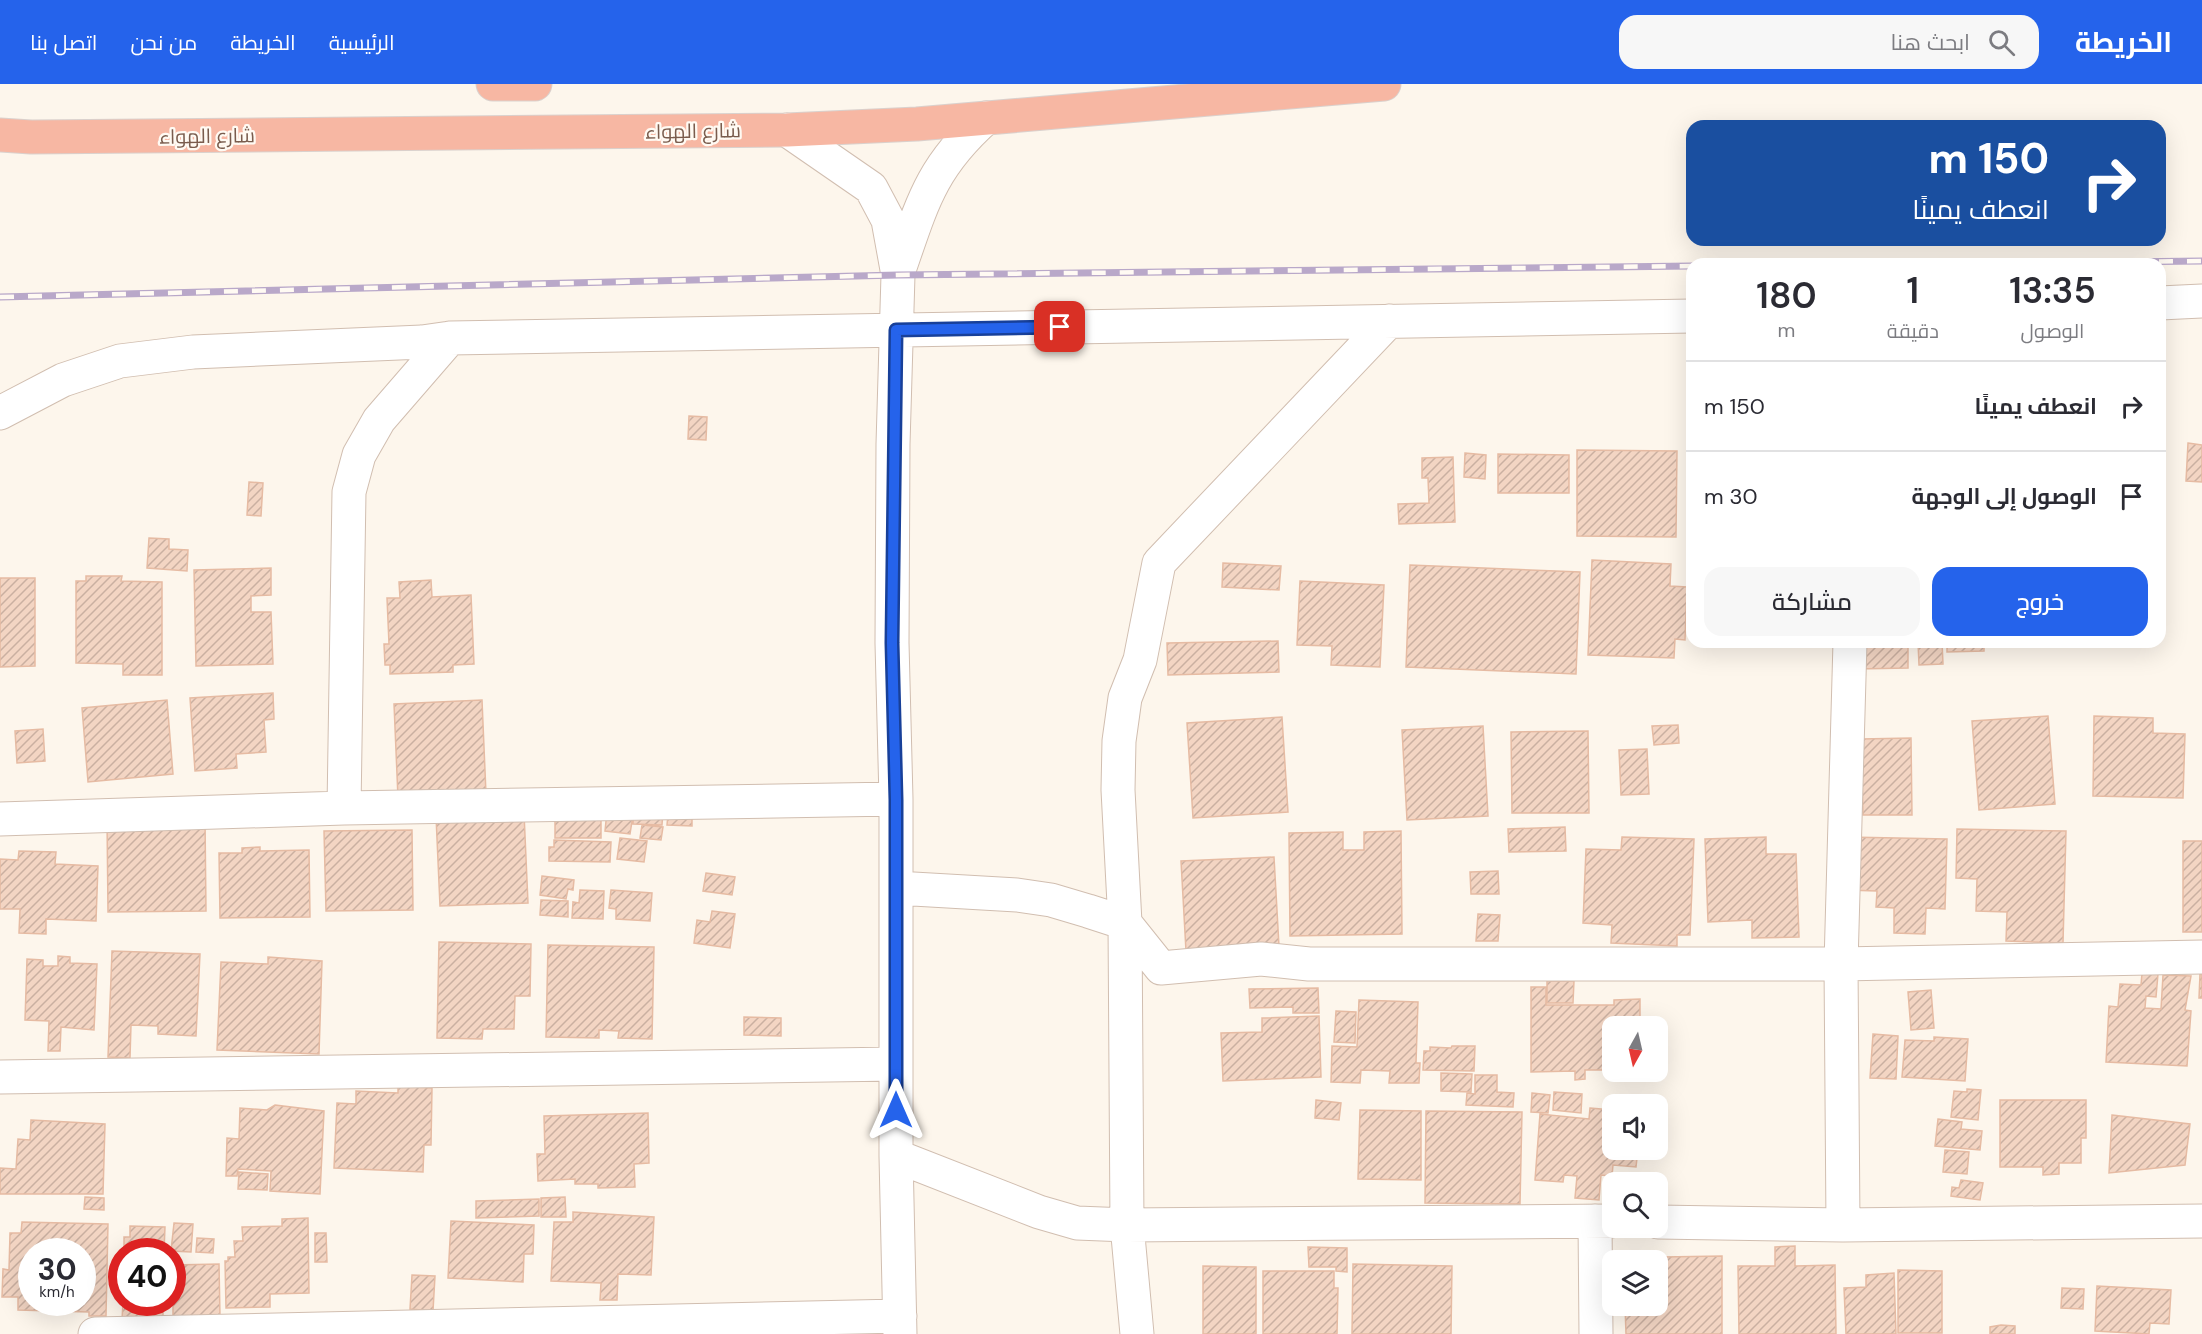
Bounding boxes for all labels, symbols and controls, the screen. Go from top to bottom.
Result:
search box [1619,15,2039,69]
text: الخريطة [2075,24,2172,61]
icon: search [1985,26,2018,59]
text: ابحث هنا [1891,28,1970,57]
text: اتصل بنا [30,29,97,57]
text: من نحن [130,29,197,57]
text: الخريطة [230,29,296,57]
text: الرئيسية [329,29,395,57]
street label: شارع الهواء [645,117,741,146]
street label: شارع الهواء [159,122,255,151]
text: 150 m [1929,131,2049,186]
icon: right [2070,144,2148,222]
text: انعطف يمينًا [1912,192,2049,227]
text: 1 [1907,267,1919,314]
text: 13:35 [2009,267,2096,314]
text: 180 [1756,272,1817,319]
pin [1034,301,1085,352]
icon: arrive [1043,310,1076,343]
text: m [1778,317,1795,343]
text: دقيقة [1887,318,1939,344]
text: الوصول [2021,318,2084,344]
icon: right [2115,390,2148,423]
text: 150 m [1704,392,1765,421]
text: انعطف يمينًا [1975,392,2097,421]
icon: arrive [2115,480,2148,513]
text: 30 m [1704,482,1758,511]
text: الوصول إلى الوجهة [1911,482,2097,511]
button: مشاركة [1704,567,1920,636]
button: خروج [1932,567,2148,636]
north arrow [1602,1016,1668,1082]
map controls [1602,1016,1668,1316]
position arrow [864,1078,928,1142]
button: sound [1602,1094,1668,1160]
button: search [1602,1172,1668,1238]
speed limit sign: 40 [108,1238,186,1316]
text: 30 [37,1250,77,1289]
button: layers [1602,1250,1668,1316]
text: km/h [39,1282,75,1302]

